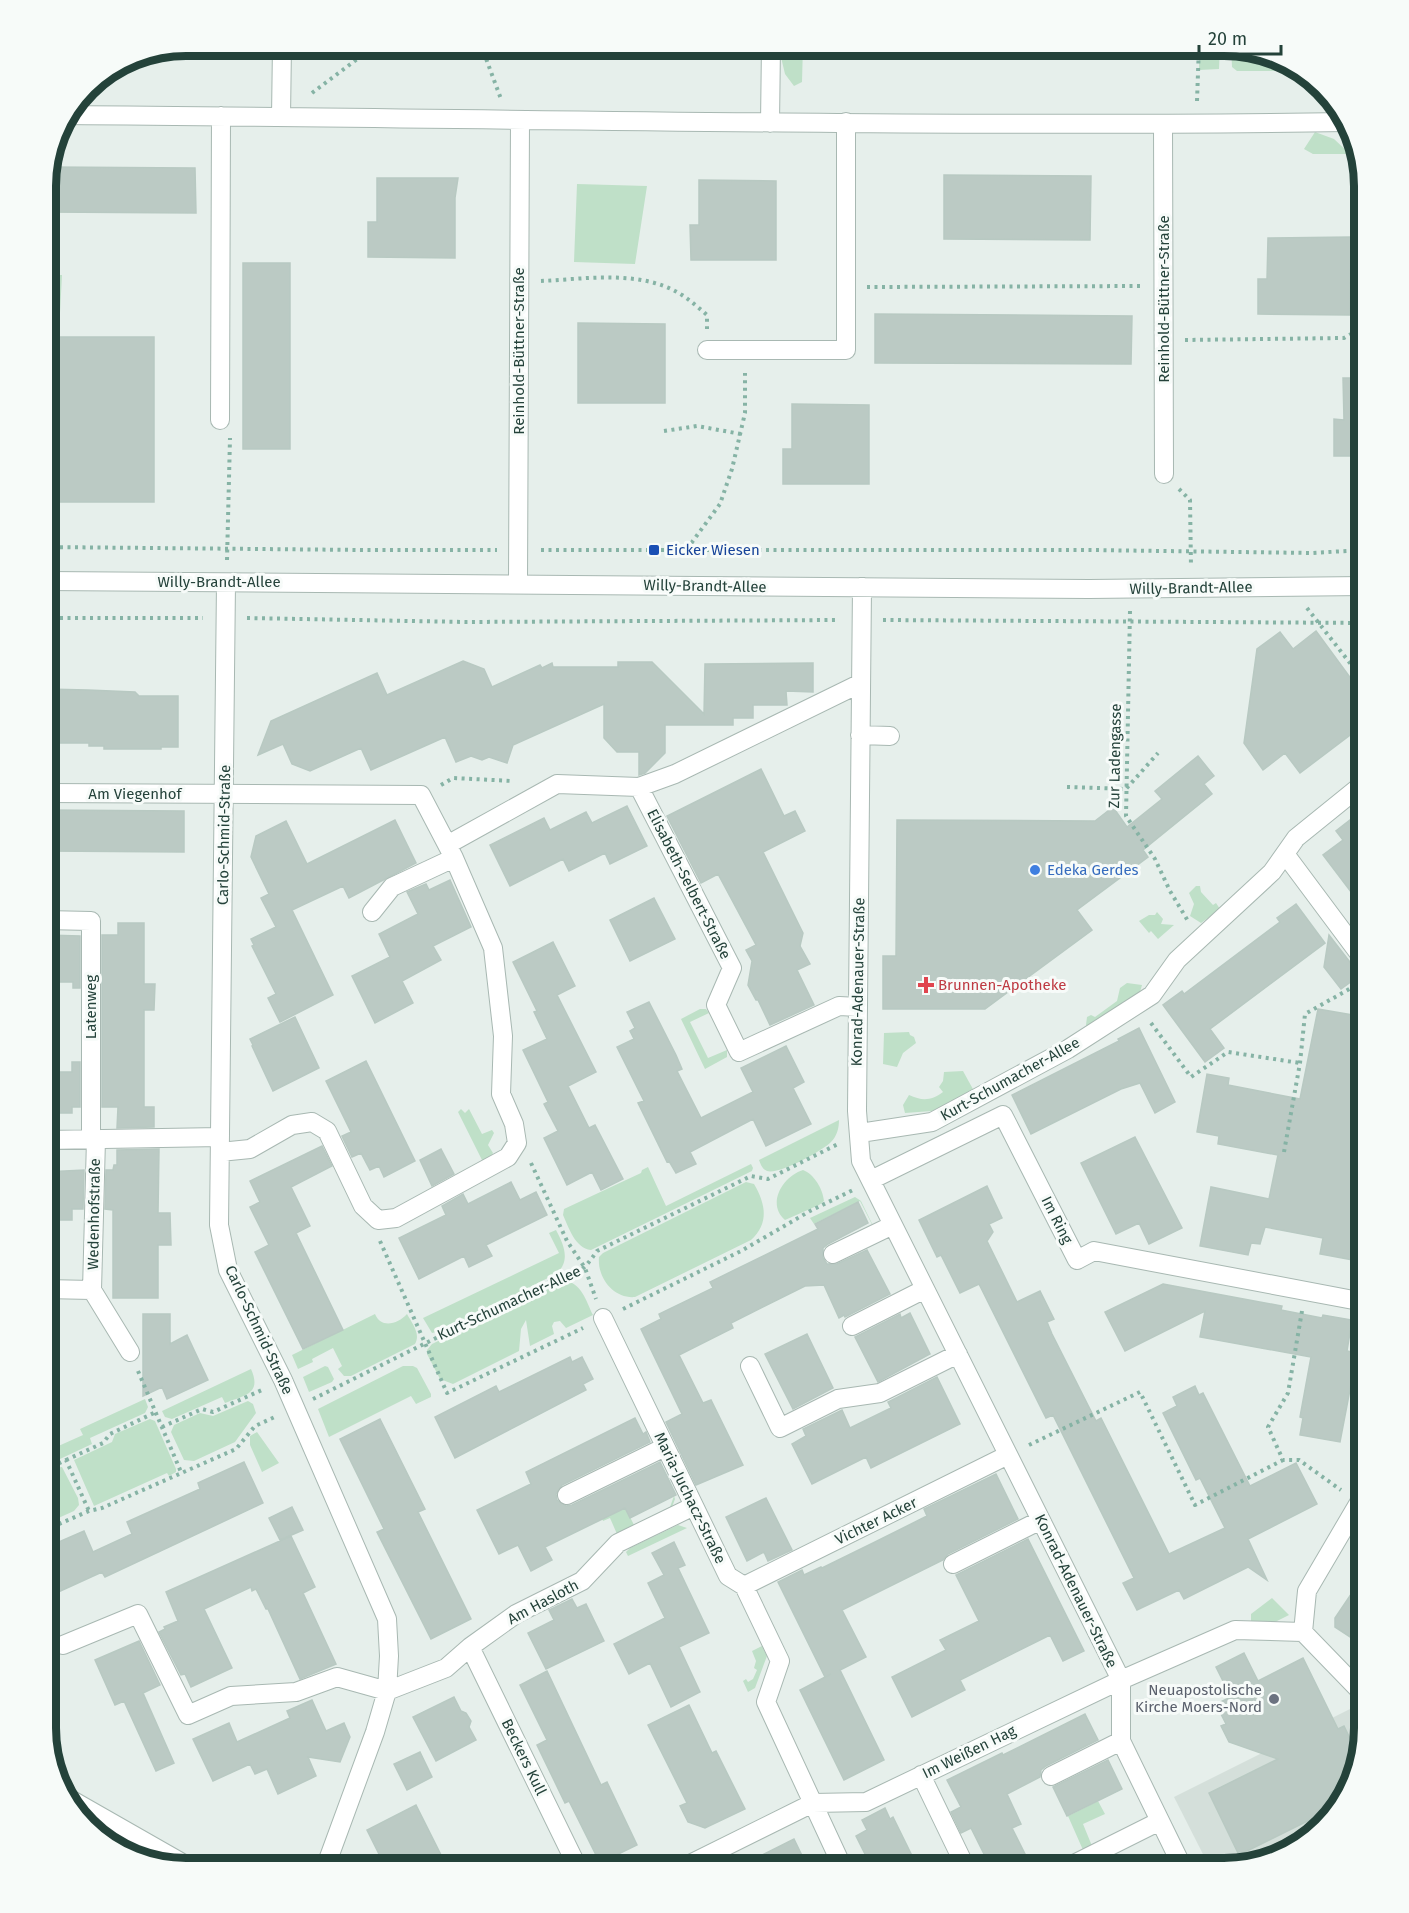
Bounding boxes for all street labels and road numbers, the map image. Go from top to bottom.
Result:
street label: Reinhold-Büttner-Straße [1155,215,1173,383]
street label: Reinhold-Büttner-Straße [510,267,528,435]
street label: Willy-Brandt-Allee [157,573,281,591]
street label: Willy-Brandt-Allee [643,576,767,596]
street label: Willy-Brandt-Allee [1129,578,1253,598]
street label: Zur Ladengasse [1105,703,1125,809]
street label: Carlo-Schmid-Straße [214,765,234,905]
street label: Am Viegenhof [88,785,183,803]
street label: Elisabeth-Selbert-Straße [643,806,735,962]
street label: Konrad-Adenauer-Straße [848,897,868,1067]
street label: Latenweg [82,975,100,1039]
street label: Kurt-Schumacher-Allee [937,1033,1083,1125]
street label: Wedenhofstraße [84,1158,104,1270]
street label: Im Ring [1037,1193,1077,1247]
street label: Kurt-Schumacher-Allee [434,1262,584,1344]
street label: Carlo-Schmid-Straße [221,1263,297,1397]
street label: Maria-Juchacz-Straße [650,1429,730,1567]
street label: Vichter Acker [832,1493,920,1549]
street label: Konrad-Adenauer-Straße [1031,1511,1121,1671]
street label: Am Hasloth [504,1576,582,1628]
street label: Beckers Kull [498,1716,551,1799]
street label: Im Weißen Hag [919,1722,1019,1782]

